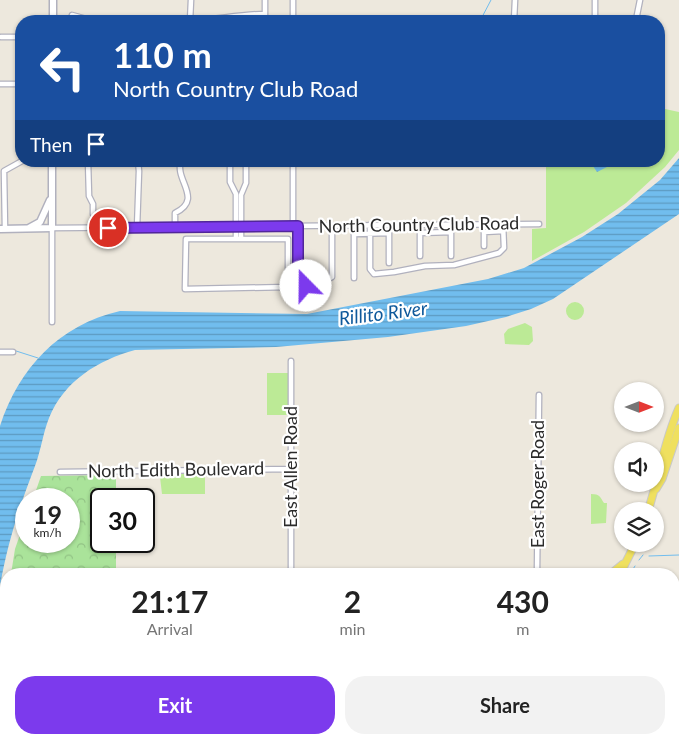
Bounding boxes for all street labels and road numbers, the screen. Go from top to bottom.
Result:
street label: North Country Club Road [318,211,520,237]
street label: East Allen Road [279,406,301,528]
street label: East Roger Road [526,420,548,548]
street label: North Edith Boulevard [88,456,264,482]

